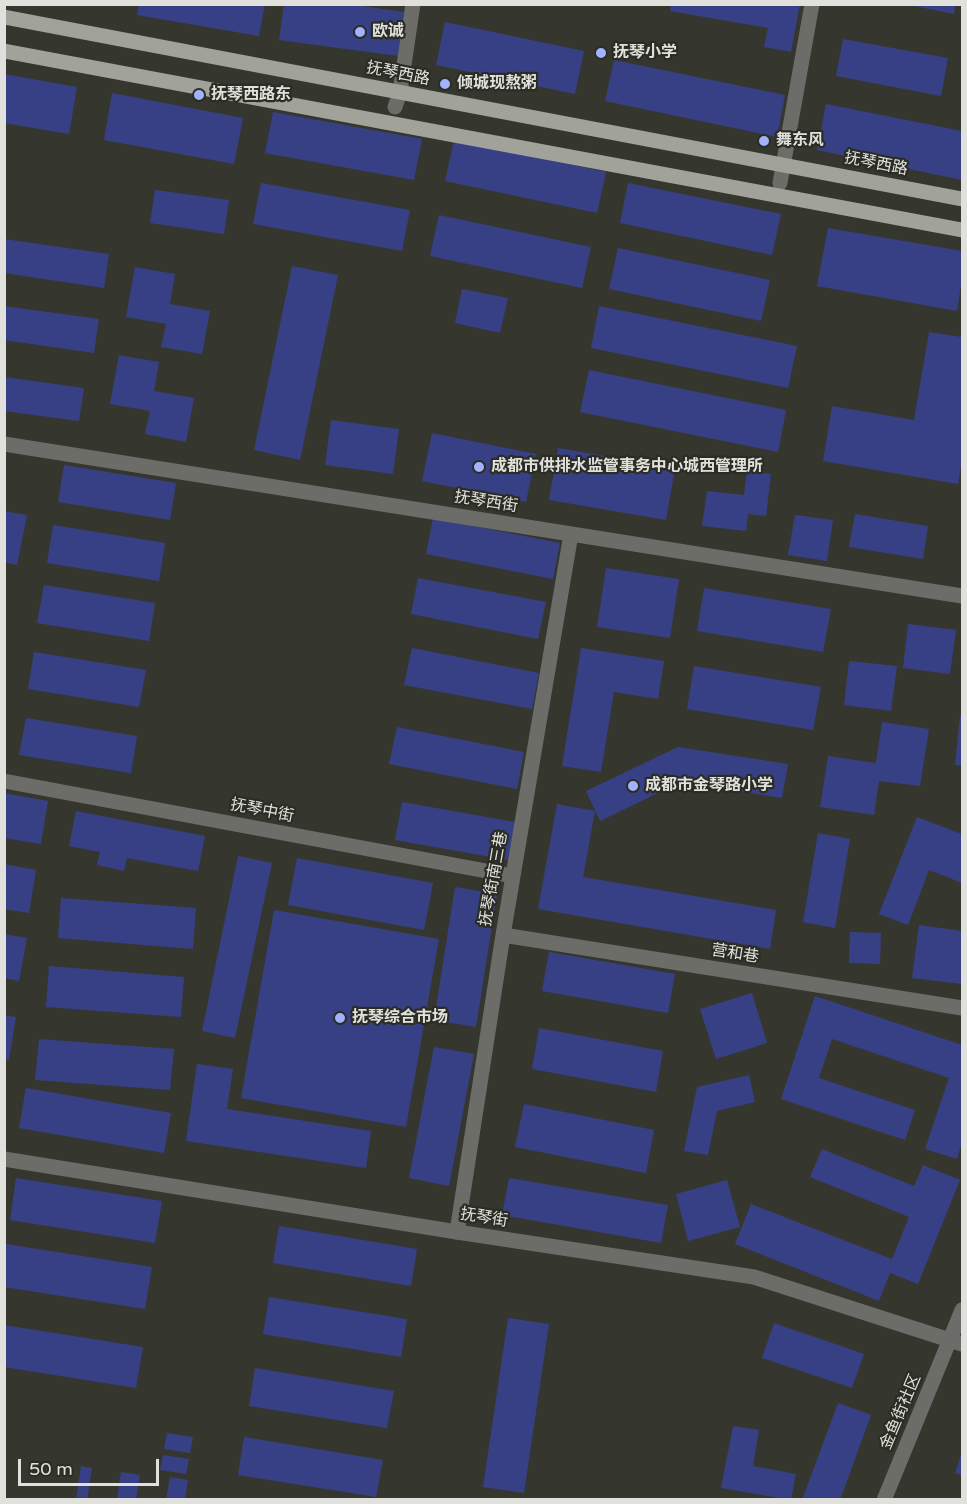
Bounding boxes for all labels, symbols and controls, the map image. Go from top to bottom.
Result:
place label: 欧诚 [372,22,404,42]
marker: 欧诚 [353,25,367,39]
place label: 抚琴小学 [613,43,677,63]
marker: 抚琴小学 [594,46,608,60]
street label: 抚琴西路 [365,58,431,90]
place label: 倾城现熬粥 [457,74,537,94]
marker: 倾城现熬粥 [438,77,452,91]
place label: 抚琴西路东 [211,85,291,105]
marker: 抚琴西路东 [192,88,206,102]
place label: 舞东风 [776,131,824,151]
marker: 舞东风 [757,134,771,148]
street label: 抚琴西路 [843,148,909,180]
place label: 成都市供排水监管事务中心城西管理所 [491,457,763,477]
marker: 成都市供排水监管事务中心城西管理所 [472,460,486,474]
street label: 抚琴西街 [453,488,519,516]
place label: 成都市金琴路小学 [645,776,773,796]
marker: 成都市金琴路小学 [626,779,640,793]
street label: 抚琴中街 [229,795,295,827]
street label: 抚琴街南三巷 [476,830,512,928]
street label: 营和巷 [710,941,760,967]
place label: 抚琴综合市场 [352,1008,448,1028]
marker: 抚琴综合市场 [333,1011,347,1025]
street label: 抚琴街 [459,1205,509,1231]
street label: 金鱼街社区 [877,1371,925,1453]
scale bar [21,1447,162,1485]
text: 50 m [29,1458,73,1480]

